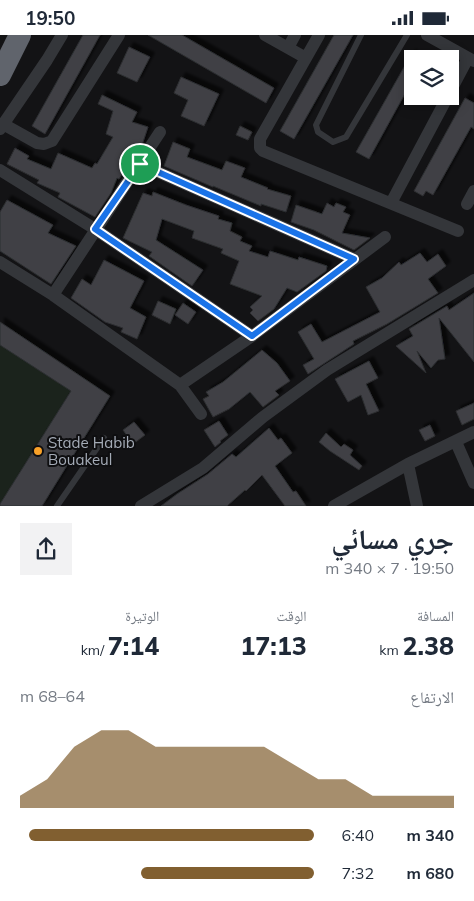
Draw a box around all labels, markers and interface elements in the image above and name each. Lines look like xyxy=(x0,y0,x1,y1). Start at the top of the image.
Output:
text: 19:50 xyxy=(25,6,75,30)
map controls xyxy=(404,50,459,105)
button: layers xyxy=(404,50,459,105)
pin xyxy=(119,143,161,185)
icon: arrive xyxy=(126,150,154,178)
place label: Stade Habib Bouakeul xyxy=(48,433,135,469)
marker: Stade Habib Bouakeul xyxy=(32,445,44,457)
text: جري مسائي xyxy=(331,521,454,556)
button: share xyxy=(20,523,72,575)
text: 19:50 · 7 × 340 m xyxy=(325,558,454,578)
text: الوتيرة xyxy=(125,607,159,625)
text: الوقت xyxy=(277,607,307,625)
text: المسافة xyxy=(417,607,454,625)
text: 7:14 xyxy=(108,630,159,661)
text: 17:13 xyxy=(240,630,307,661)
text: 2.38 xyxy=(402,630,454,661)
text: /km xyxy=(81,641,108,659)
text: km xyxy=(379,641,402,659)
text: 64–68 m xyxy=(20,686,85,706)
text: الارتفاع xyxy=(410,687,454,707)
text: 6:40 xyxy=(342,825,374,845)
text: 340 m xyxy=(406,825,454,845)
text: 7:32 xyxy=(342,863,374,883)
text: 680 m xyxy=(406,863,454,883)

